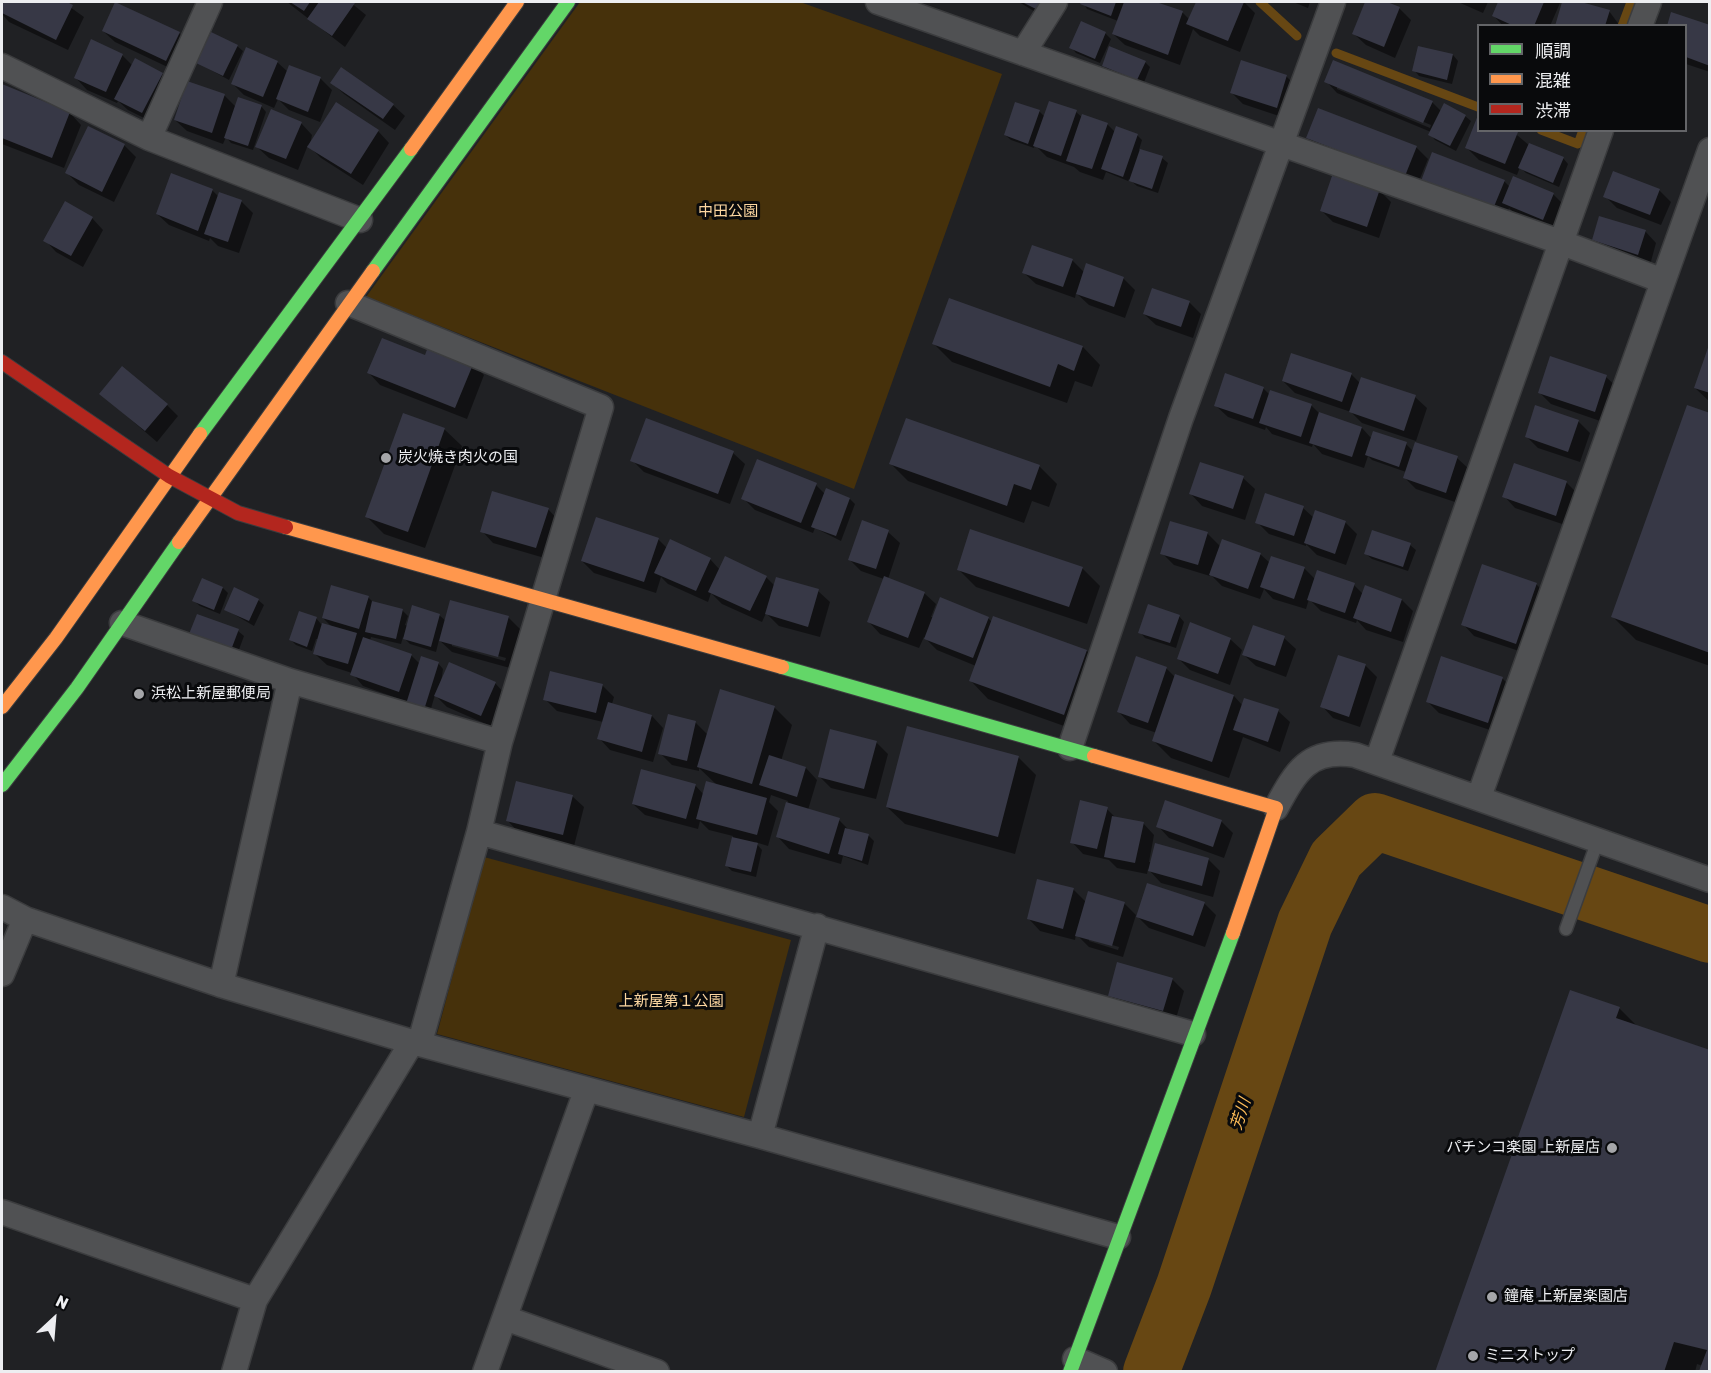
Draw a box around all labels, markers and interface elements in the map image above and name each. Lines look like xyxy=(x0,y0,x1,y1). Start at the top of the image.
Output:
legend xyxy=(1477,24,1687,132)
text: 順調 xyxy=(1535,40,1571,62)
text: 混雑 xyxy=(1535,70,1571,92)
text: 渋滞 xyxy=(1535,100,1571,122)
park label: 中田公園 xyxy=(698,203,758,221)
place label: 炭火焼き肉火の国 xyxy=(398,449,518,467)
marker: 炭火焼き肉火の国 xyxy=(379,451,393,465)
place label: 浜松上新屋郵便局 xyxy=(151,685,271,703)
marker: 浜松上新屋郵便局 xyxy=(132,687,146,701)
park label: 上新屋第１公園 xyxy=(619,993,723,1011)
water label: 芳川 xyxy=(1227,1096,1255,1132)
place label: パチンコ楽園 上新屋店 xyxy=(1446,1139,1600,1157)
marker: パチンコ楽園 上新屋店 xyxy=(1605,1141,1619,1155)
place label: 鐘庵 上新屋楽園店 xyxy=(1504,1288,1628,1306)
north arrow xyxy=(24,1289,84,1349)
marker: 鐘庵 上新屋楽園店 xyxy=(1485,1290,1499,1304)
text: N xyxy=(53,1291,71,1313)
place label: ミニストップ xyxy=(1485,1347,1575,1365)
marker: ミニストップ xyxy=(1466,1349,1480,1363)

